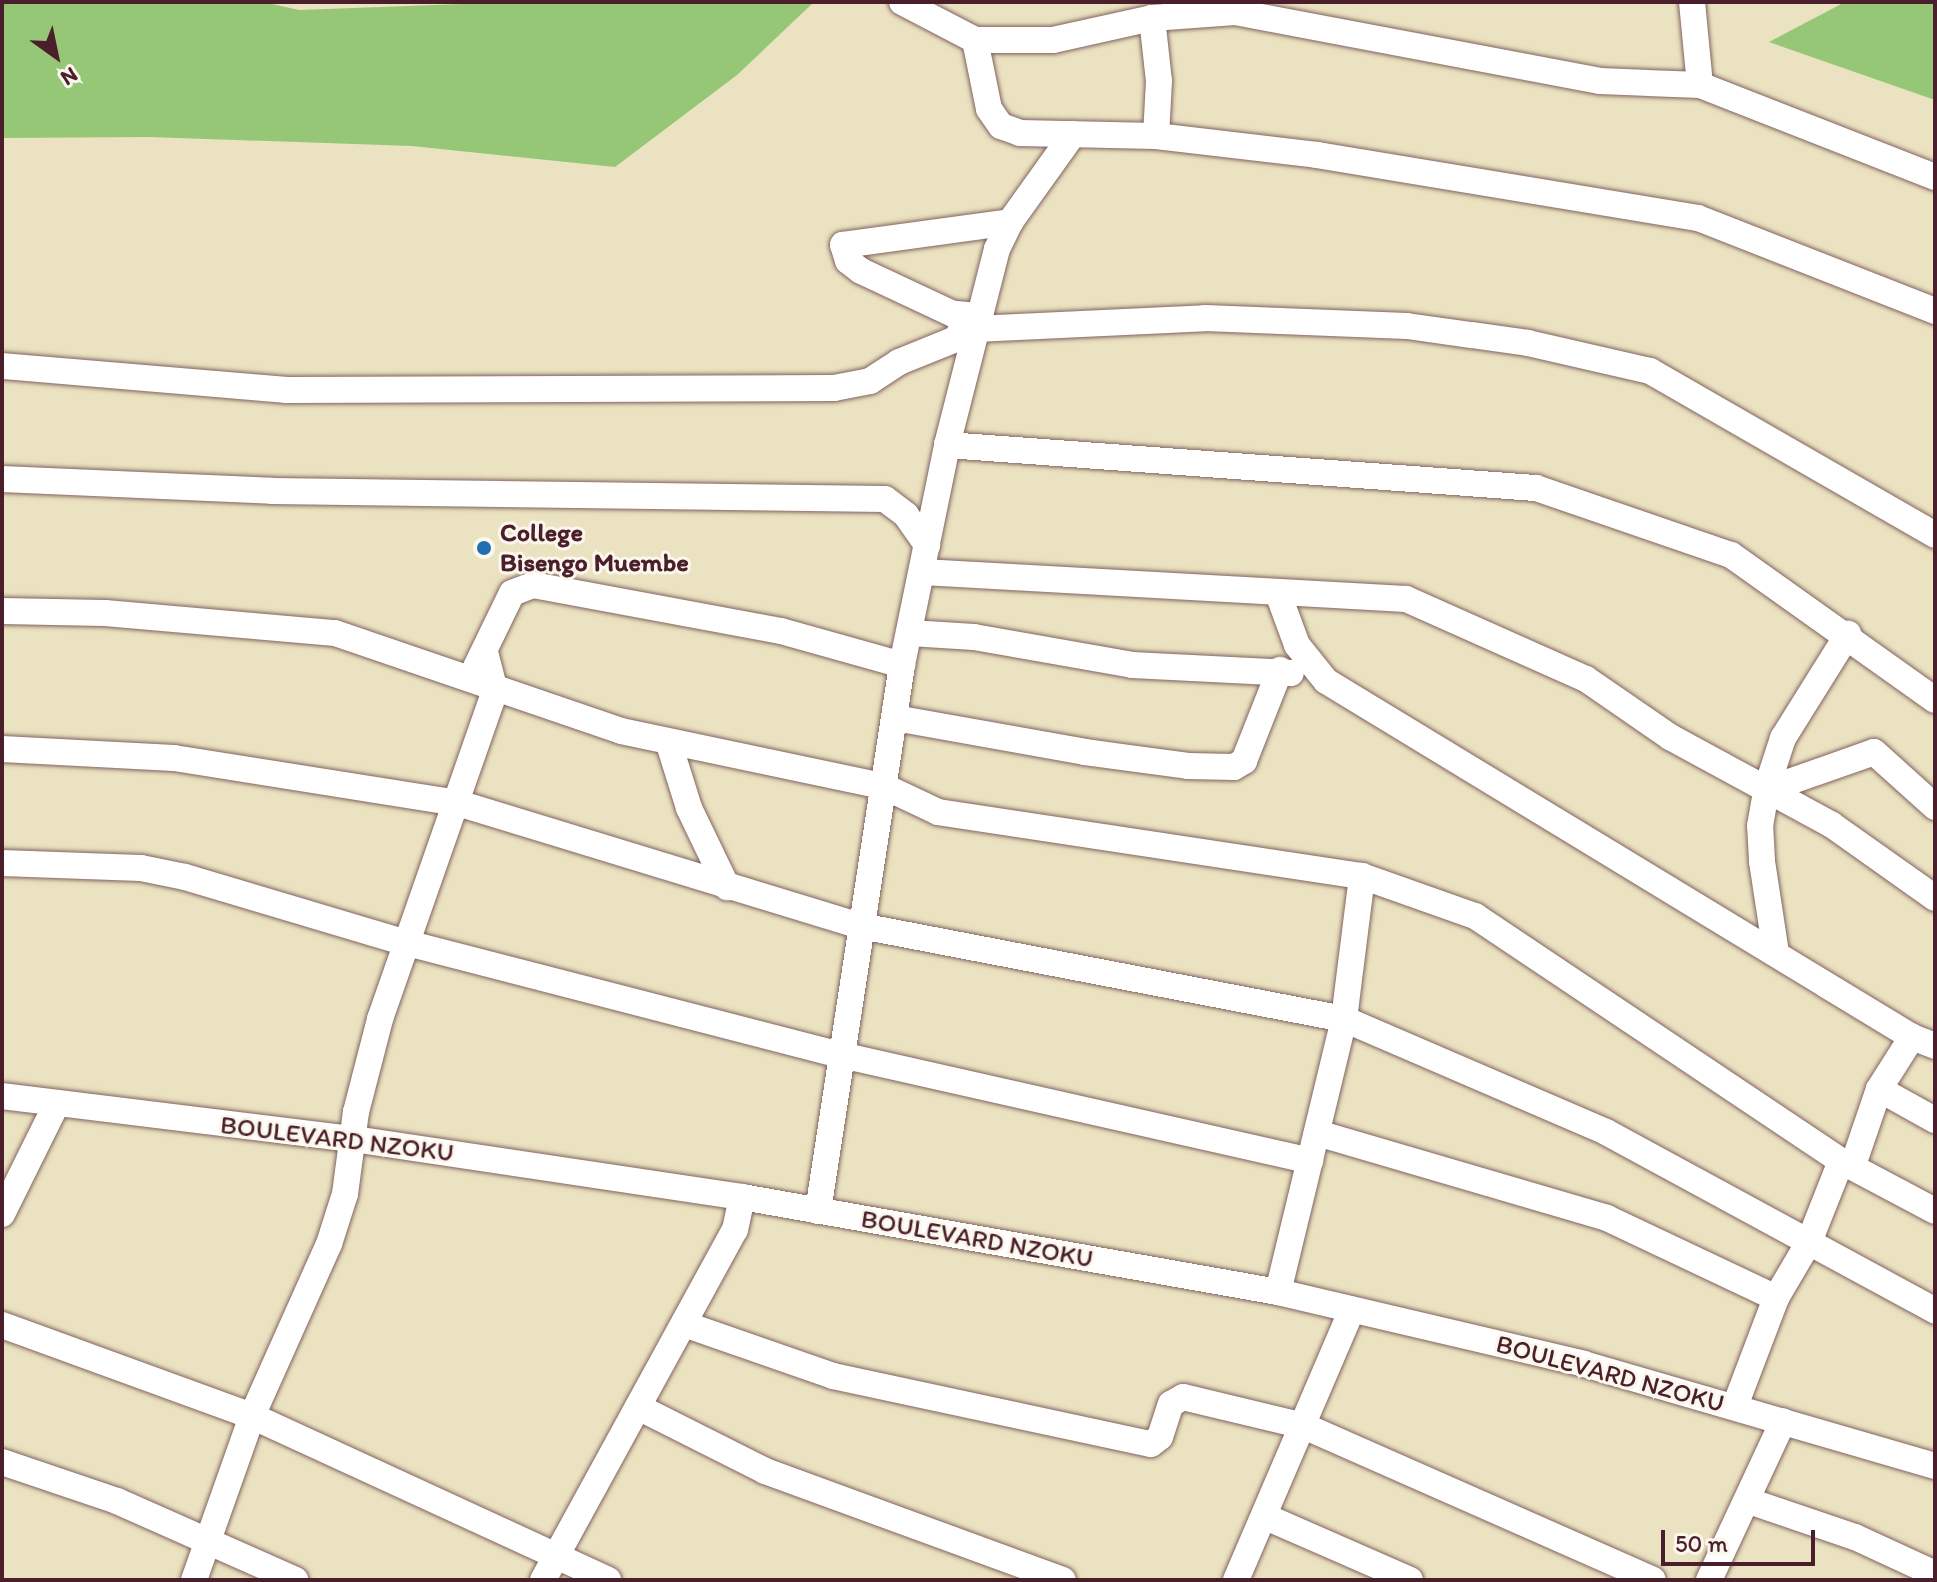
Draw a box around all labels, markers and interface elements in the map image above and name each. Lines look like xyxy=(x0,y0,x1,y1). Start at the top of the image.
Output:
north arrow xyxy=(16,16,96,96)
text: N xyxy=(56,61,83,92)
place label: College Bisengo Muembe xyxy=(500,517,689,578)
marker: College Bisengo Muembe xyxy=(475,539,493,557)
street label: BOULEVARD NZOKU xyxy=(218,1109,456,1169)
street label: BOULEVARD NZOKU xyxy=(858,1203,1096,1275)
street label: BOULEVARD NZOKU xyxy=(1492,1328,1728,1420)
scale bar xyxy=(1665,1514,1819,1564)
text: 50 m xyxy=(1675,1529,1728,1558)

